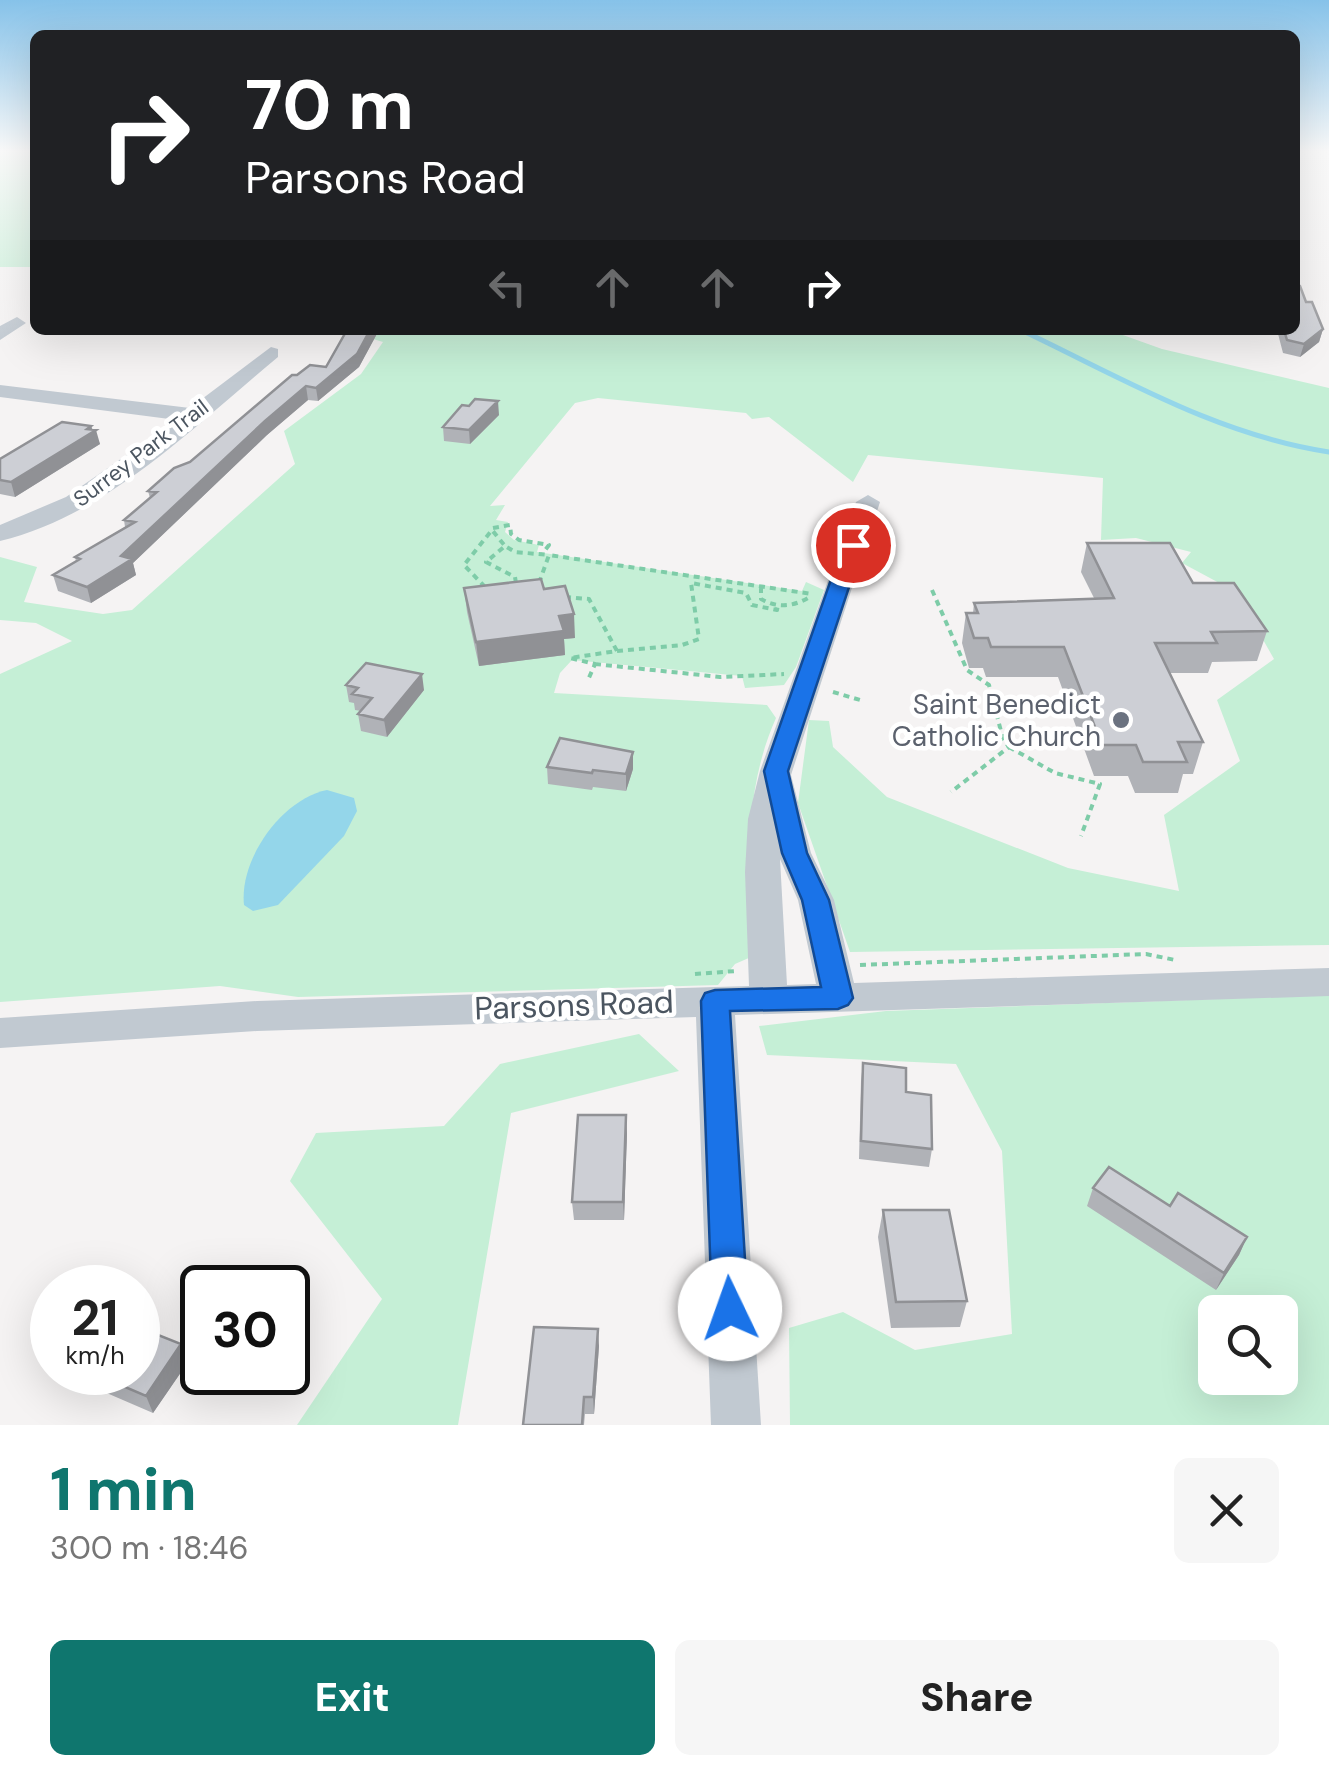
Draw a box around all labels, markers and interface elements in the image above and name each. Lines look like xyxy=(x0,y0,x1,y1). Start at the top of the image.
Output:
text: 70 m xyxy=(245,60,414,151)
icon: right xyxy=(80,70,210,200)
text: Parsons Road xyxy=(245,148,526,207)
icon: left xyxy=(480,260,535,315)
icon: ahead xyxy=(585,260,640,315)
icon: ahead xyxy=(690,260,745,315)
icon: right xyxy=(795,260,850,315)
street label: Surrey Park Trail xyxy=(68,393,214,513)
pin xyxy=(811,503,896,588)
icon: arrive xyxy=(826,518,881,573)
place label: Saint Benedict Catholic Church xyxy=(892,686,1101,755)
marker: Saint Benedict Catholic Church xyxy=(1110,709,1132,731)
street label: Parsons Road xyxy=(474,981,674,1029)
position arrow xyxy=(678,1257,782,1361)
speed limit sign: 30 xyxy=(180,1265,310,1395)
text: 21 xyxy=(71,1285,119,1351)
map controls xyxy=(1198,1295,1298,1395)
button: search xyxy=(1198,1295,1298,1395)
text: km/h xyxy=(65,1339,125,1372)
text: 1 min xyxy=(50,1450,197,1529)
button: close xyxy=(1174,1458,1279,1563)
text: 300 m · 18:46 xyxy=(50,1527,249,1569)
button: Exit xyxy=(50,1640,655,1755)
button: Share xyxy=(675,1640,1279,1755)

